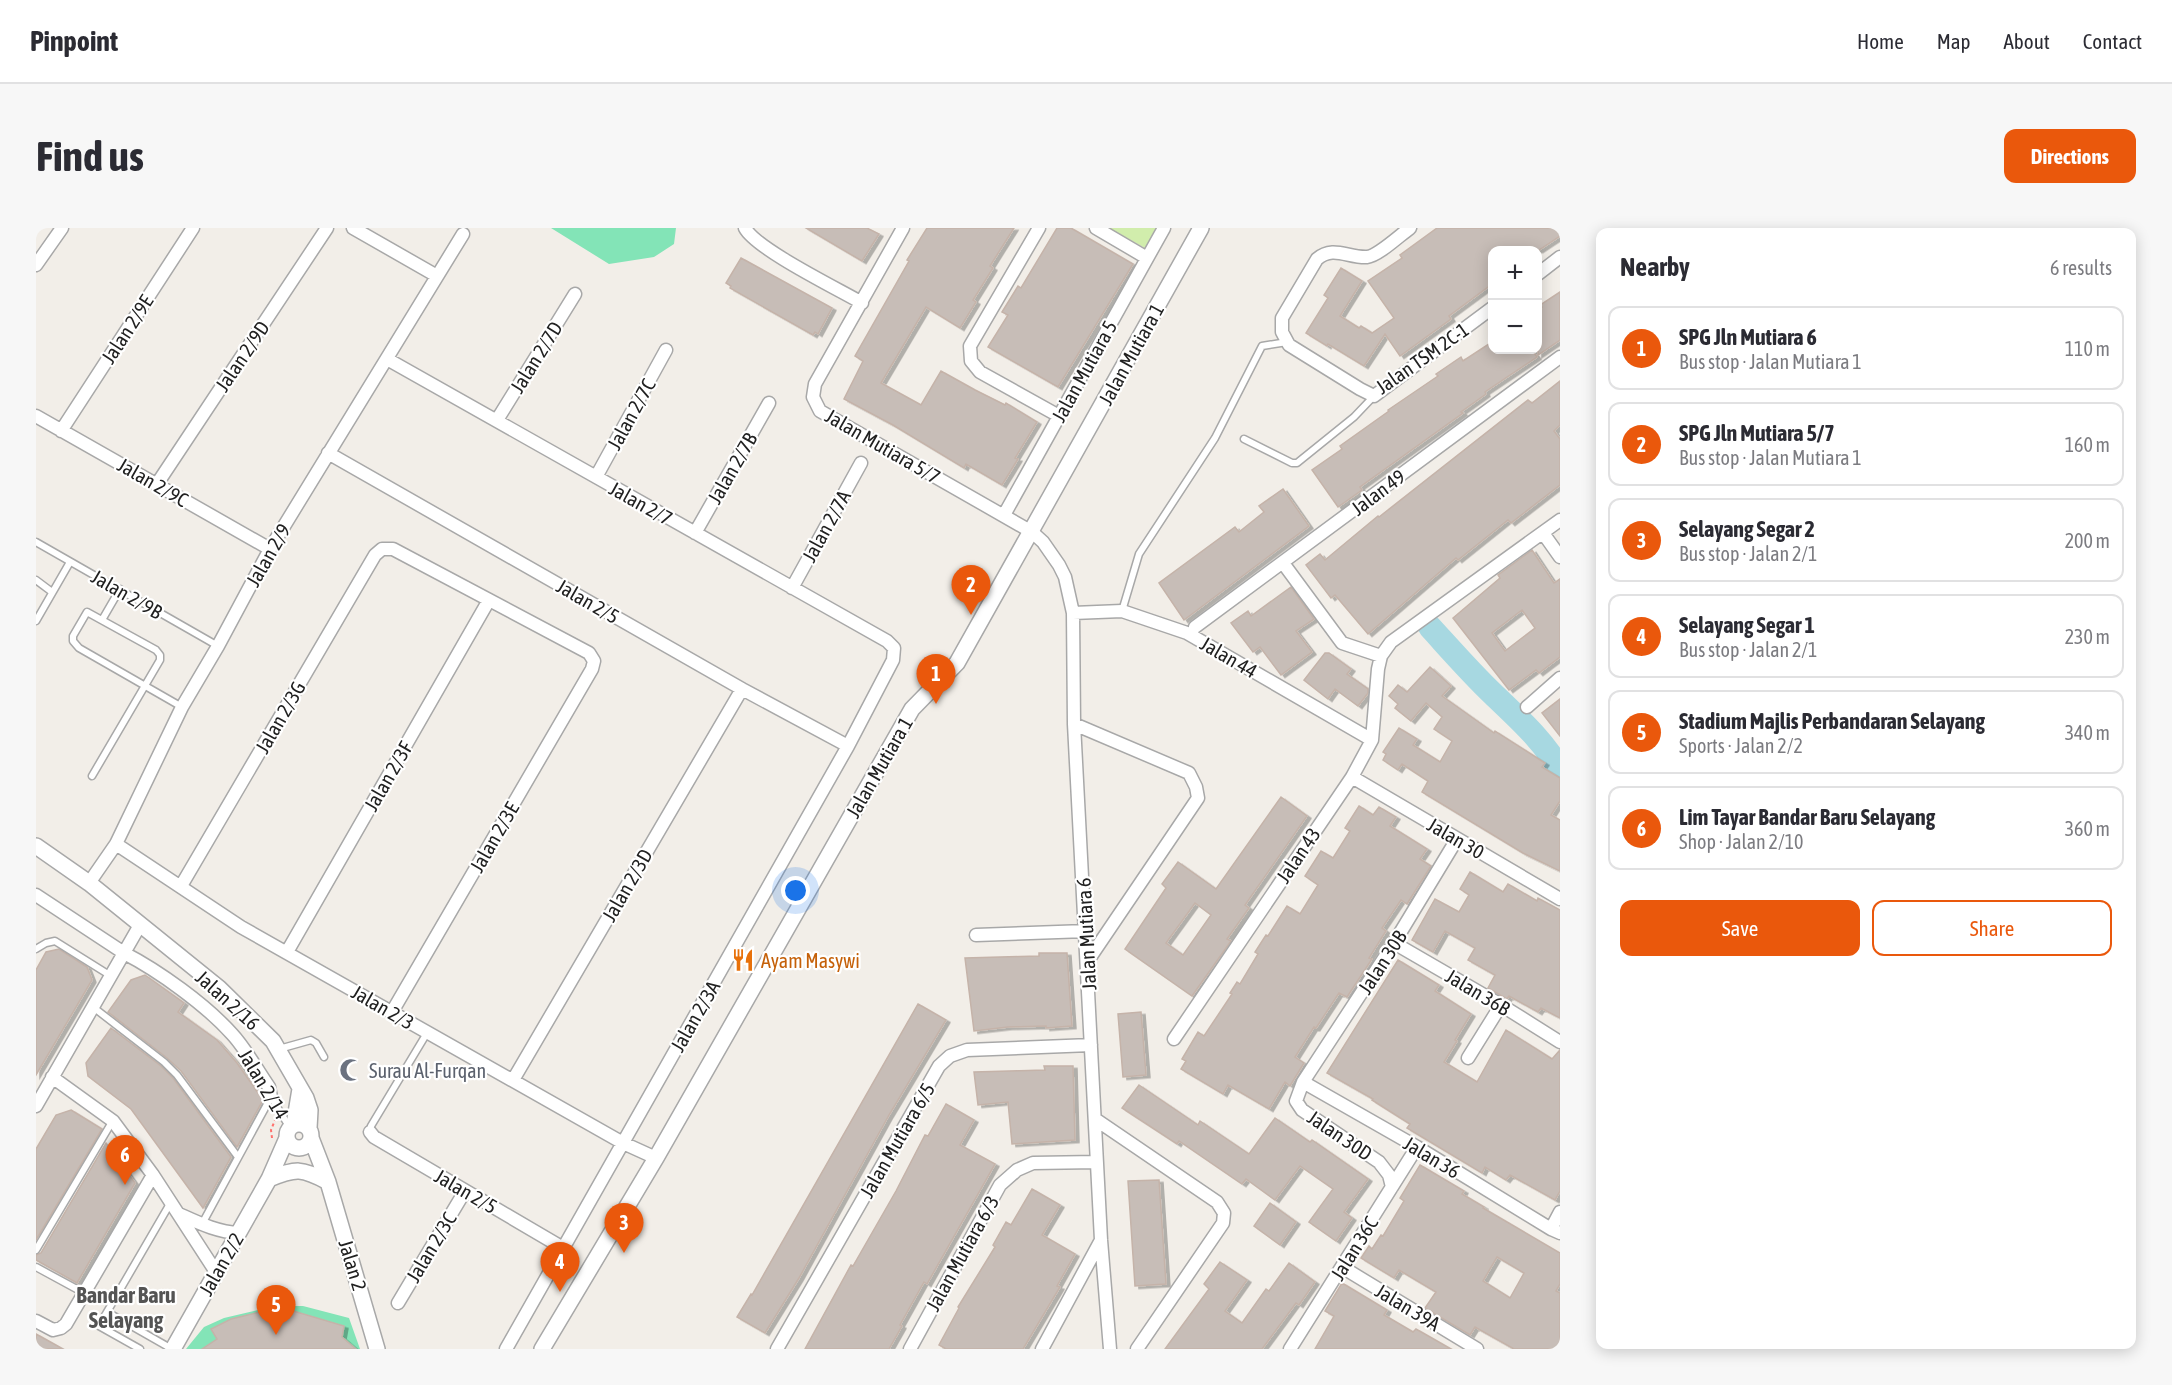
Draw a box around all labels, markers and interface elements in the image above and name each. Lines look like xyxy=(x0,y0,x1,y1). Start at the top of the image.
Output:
text: Pinpoint xyxy=(30,25,118,57)
text: Home xyxy=(1857,29,1904,53)
text: Map xyxy=(1937,29,1971,53)
text: About xyxy=(2004,29,2050,53)
text: Contact xyxy=(2083,29,2142,53)
button: Directions xyxy=(2004,129,2136,183)
text: Find us xyxy=(36,132,144,180)
map controls xyxy=(1488,246,1542,354)
button: + xyxy=(1488,246,1542,300)
text: Nearby xyxy=(1620,252,1690,282)
text: 6 results xyxy=(2050,256,2112,279)
street label: Jalan 2/9E xyxy=(96,290,158,367)
street label: Jalan Mutiara 1 xyxy=(1094,299,1168,409)
button: − xyxy=(1488,300,1542,354)
street label: Jalan Mutiara 5 xyxy=(1047,316,1121,426)
street label: Jalan 2/9D xyxy=(210,317,274,395)
street label: Jalan 2/7D xyxy=(505,317,567,397)
street label: Jalan TSM 2C-1 xyxy=(1371,318,1473,398)
text: SPG Jln Mutiara 6 xyxy=(1679,324,1817,350)
text: 1 xyxy=(1637,337,1646,360)
text: 110 m xyxy=(2065,337,2110,360)
text: Bus stop · Jalan Mutiara 1 xyxy=(1679,350,1862,373)
street label: Jalan 2/7C xyxy=(602,375,660,453)
street label: Jalan Mutiara 5/7 xyxy=(822,404,944,488)
text: SPG Jln Mutiara 5/7 xyxy=(1679,420,1835,446)
street label: Jalan 2/7B xyxy=(703,428,762,507)
text: 2 xyxy=(1637,433,1646,456)
text: 160 m xyxy=(2065,433,2110,456)
text: Bus stop · Jalan Mutiara 1 xyxy=(1679,446,1862,469)
street label: Jalan 2/9C xyxy=(114,453,192,511)
street label: Jalan 49 xyxy=(1347,464,1409,520)
street label: Jalan 2/7 xyxy=(606,476,676,530)
street label: Jalan 2/7A xyxy=(797,486,855,566)
text: Selayang Segar 2 xyxy=(1679,516,1815,542)
street label: Jalan 2/9 xyxy=(241,520,295,590)
text: 3 xyxy=(1637,529,1646,552)
text: 200 m xyxy=(2065,529,2110,552)
text: Bus stop · Jalan 2/1 xyxy=(1679,542,1818,565)
street label: Jalan 2/9B xyxy=(88,565,167,624)
pin: 2 xyxy=(952,566,990,615)
street label: Jalan 2/5 xyxy=(553,574,623,628)
text: Selayang Segar 1 xyxy=(1679,612,1815,638)
text: 4 xyxy=(1637,625,1646,648)
text: 230 m xyxy=(2065,625,2110,648)
street label: Jalan 44 xyxy=(1197,632,1261,682)
text: Bus stop · Jalan 2/1 xyxy=(1679,638,1818,661)
pin: 1 xyxy=(916,654,956,704)
street label: Jalan 2/3G xyxy=(250,677,310,757)
text: Stadium Majlis Perbandaran Selayang xyxy=(1679,708,1985,734)
street label: Jalan Mutiara 1 xyxy=(841,713,917,821)
text: 5 xyxy=(1637,721,1646,744)
text: 340 m xyxy=(2065,721,2110,744)
text: Sports · Jalan 2/2 xyxy=(1679,734,1803,757)
street label: Jalan 2/3F xyxy=(359,737,417,815)
street label: Jalan 2/3E xyxy=(465,798,523,876)
text: Lim Tayar Bandar Baru Selayang xyxy=(1679,804,1935,830)
street label: Jalan 30 xyxy=(1424,813,1488,863)
text: 6 xyxy=(1637,817,1646,840)
text: 360 m xyxy=(2065,817,2110,840)
street label: Jalan 43 xyxy=(1271,823,1325,887)
text: Shop · Jalan 2/10 xyxy=(1679,830,1803,853)
street label: Jalan 2/3D xyxy=(597,845,657,925)
your location xyxy=(781,876,810,905)
street label: Jalan Mutiara 6 xyxy=(1072,877,1100,991)
button: Save xyxy=(1620,900,1860,956)
button: Share xyxy=(1872,900,2112,956)
street label: Jalan 30B xyxy=(1353,926,1411,998)
restaurant icon: Ayam Masywi xyxy=(730,947,756,973)
place label: Ayam Masywi xyxy=(761,949,860,972)
street label: Jalan 36B xyxy=(1442,964,1515,1020)
street label: Jalan 2/16 xyxy=(191,965,265,1035)
street label: Jalan 2/3A xyxy=(666,976,725,1056)
street label: Jalan 2/3 xyxy=(348,980,418,1034)
street label: Jalan 2/14 xyxy=(234,1045,294,1123)
mosque icon: Surau Al-Furqan xyxy=(338,1057,364,1083)
place label: Surau Al-Furqan xyxy=(369,1059,486,1082)
street label: Jalan Mutiara 6/5 xyxy=(855,1079,939,1201)
street label: Jalan 30D xyxy=(1303,1105,1377,1165)
street label: Jalan 36 xyxy=(1400,1131,1464,1183)
pin: 6 xyxy=(106,1136,145,1185)
street label: Jalan 2/5 xyxy=(431,1164,501,1218)
street label: Jalan Mutiara 6/3 xyxy=(921,1191,1003,1315)
pin: 3 xyxy=(604,1204,644,1253)
street label: Jalan 2/3C xyxy=(401,1208,461,1286)
street label: Jalan 36C xyxy=(1326,1212,1382,1284)
street label: Jalan 2/2 xyxy=(194,1229,248,1299)
street label: Jalan 2 xyxy=(334,1237,372,1293)
pin: 4 xyxy=(540,1242,580,1292)
street label: Jalan 39A xyxy=(1372,1279,1445,1335)
district label: Bandar Baru Selayang xyxy=(76,1282,176,1333)
pin: 5 xyxy=(256,1286,296,1335)

